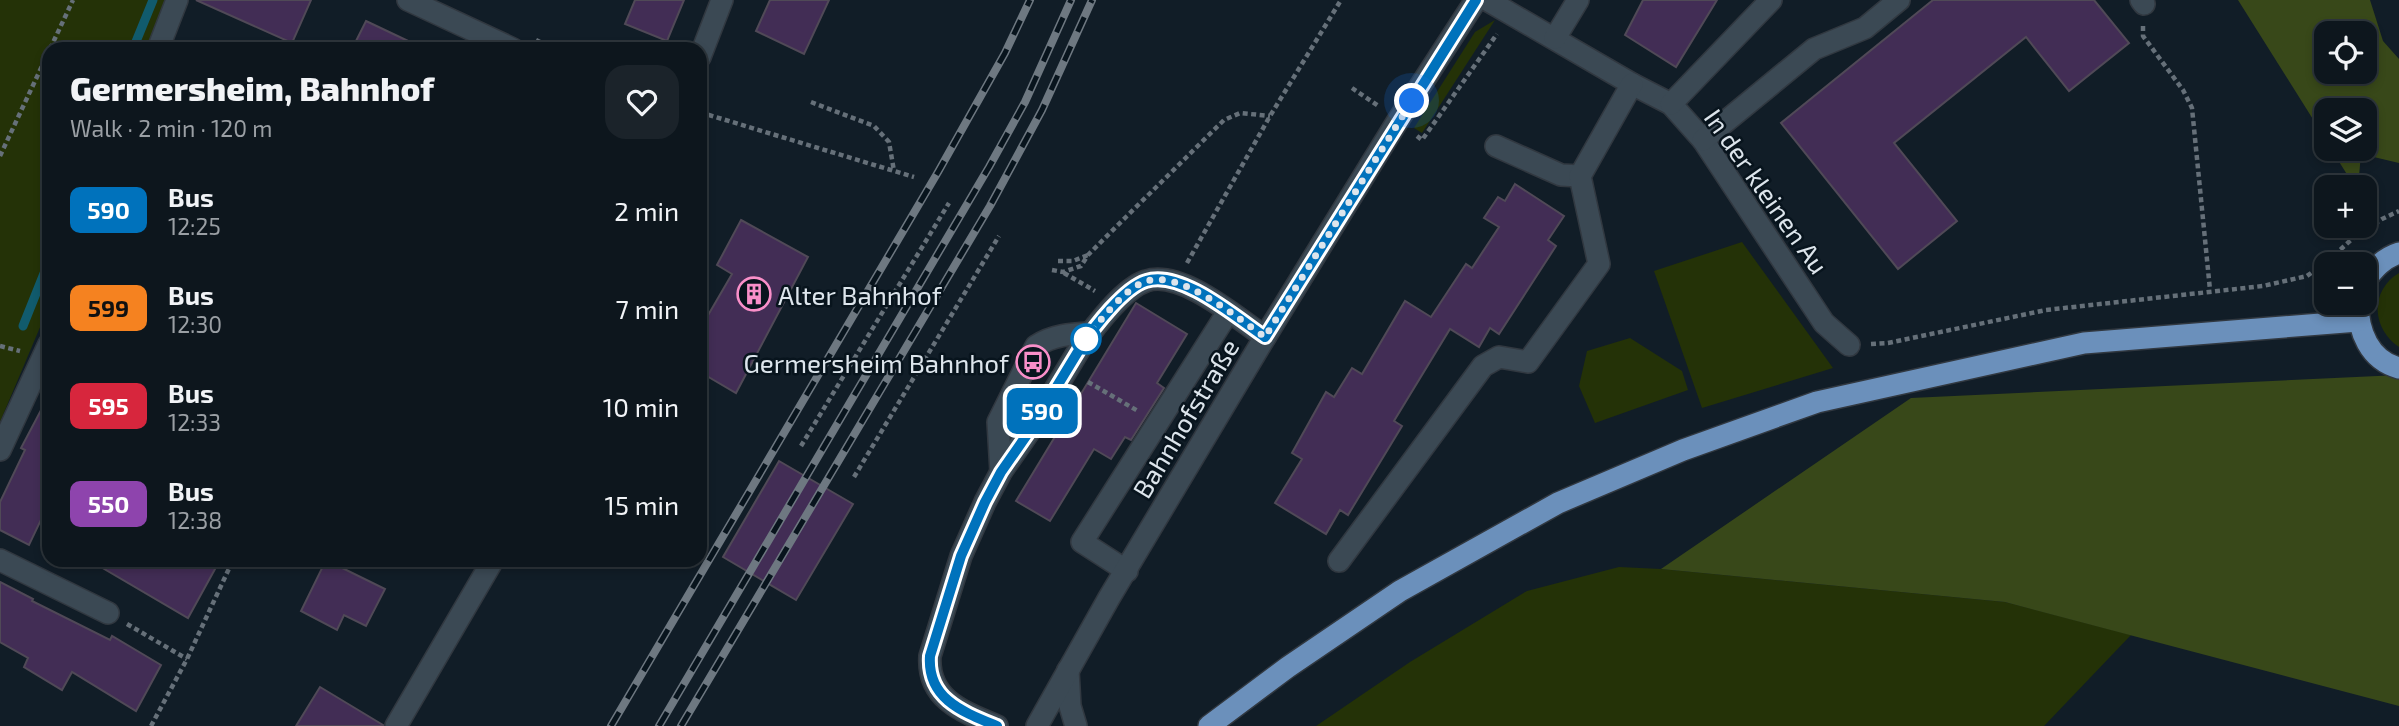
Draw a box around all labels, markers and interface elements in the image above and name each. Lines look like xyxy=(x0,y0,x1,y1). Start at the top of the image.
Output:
map controls xyxy=(2314,21,2377,315)
button: locate xyxy=(2314,21,2377,84)
button: heart xyxy=(605,65,679,139)
text: Germersheim, Bahnhof xyxy=(70,68,434,108)
your location xyxy=(1394,83,1429,118)
button: layers xyxy=(2314,98,2377,161)
street label: In der kleinen Au xyxy=(1699,103,1835,279)
text: Walk · 2 min · 120 m xyxy=(70,114,272,142)
button: + xyxy=(2314,175,2377,238)
text: Bus xyxy=(168,181,214,212)
text: 590 xyxy=(87,195,130,224)
text: 2 min xyxy=(614,195,679,226)
text: 12:25 xyxy=(168,212,221,240)
button: − xyxy=(2314,252,2377,315)
building icon: Alter Bahnhof xyxy=(735,275,773,313)
text: Bus xyxy=(168,279,214,310)
place label: Alter Bahnhof xyxy=(778,279,943,310)
text: 599 xyxy=(88,293,129,322)
text: 7 min xyxy=(616,293,679,324)
text: 12:30 xyxy=(168,310,222,338)
unlabelled marker xyxy=(1071,324,1101,354)
street label: Bahnhofstraße xyxy=(1125,333,1245,503)
bus stop icon: Germersheim Bahnhof xyxy=(1014,343,1052,381)
place label: Germersheim Bahnhof xyxy=(743,347,1010,378)
text: Bus xyxy=(168,377,214,408)
line badge: 590 xyxy=(1002,388,1082,434)
text: 595 xyxy=(88,391,129,420)
text: 10 min xyxy=(603,391,679,422)
text: 590 xyxy=(1021,396,1063,425)
text: 12:33 xyxy=(168,408,221,436)
text: Bus xyxy=(168,475,214,506)
text: 550 xyxy=(88,489,129,518)
text: 15 min xyxy=(605,489,679,520)
text: 12:38 xyxy=(168,506,222,534)

